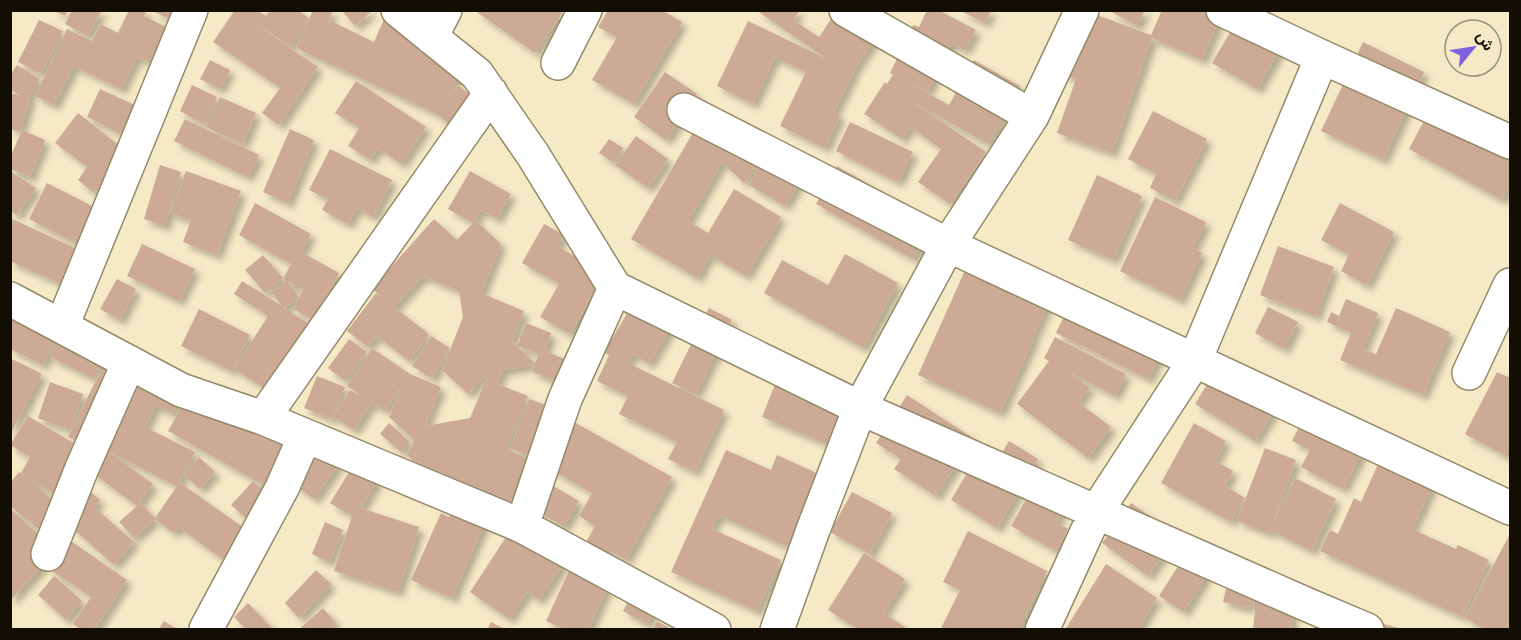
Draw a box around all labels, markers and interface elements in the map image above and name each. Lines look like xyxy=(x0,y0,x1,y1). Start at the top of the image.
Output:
north arrow xyxy=(1443,18,1503,78)
text: ش xyxy=(1472,28,1499,54)

